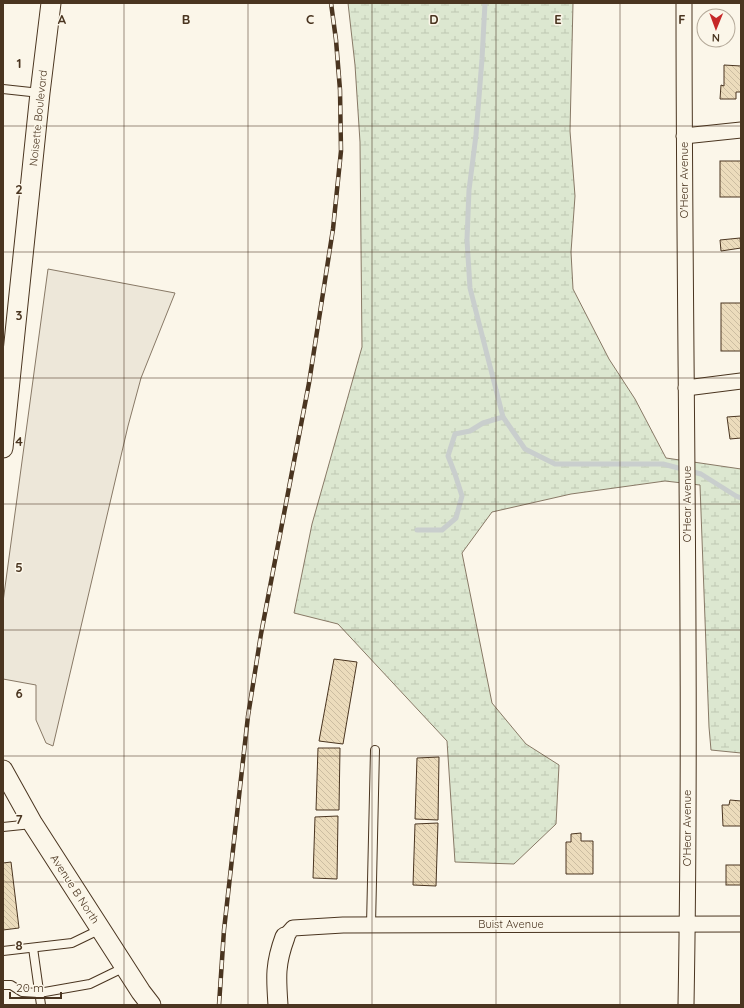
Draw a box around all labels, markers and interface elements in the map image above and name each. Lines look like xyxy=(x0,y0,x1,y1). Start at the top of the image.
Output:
north arrow xyxy=(696,8,736,48)
text: A xyxy=(58,11,67,27)
text: B xyxy=(182,11,190,27)
text: C xyxy=(306,11,314,27)
text: D xyxy=(429,11,439,27)
text: E xyxy=(554,11,562,27)
text: F xyxy=(678,11,686,27)
text: N xyxy=(712,31,720,45)
text: 1 xyxy=(16,55,22,71)
street label: Noisette Boulevard xyxy=(26,69,50,167)
street label: O'Hear Avenue xyxy=(677,142,691,218)
text: 2 xyxy=(15,181,23,197)
text: 3 xyxy=(16,307,23,323)
text: 4 xyxy=(15,433,23,449)
street label: O'Hear Avenue xyxy=(680,466,694,542)
text: 5 xyxy=(15,559,23,575)
text: 6 xyxy=(15,685,23,701)
street label: O'Hear Avenue xyxy=(680,790,694,866)
text: 7 xyxy=(15,811,23,827)
street label: Avenue B North xyxy=(47,852,103,926)
street label: Buist Avenue xyxy=(478,917,544,931)
text: 8 xyxy=(15,937,23,953)
scale bar xyxy=(10,974,61,1000)
text: 20 m xyxy=(16,980,44,995)

